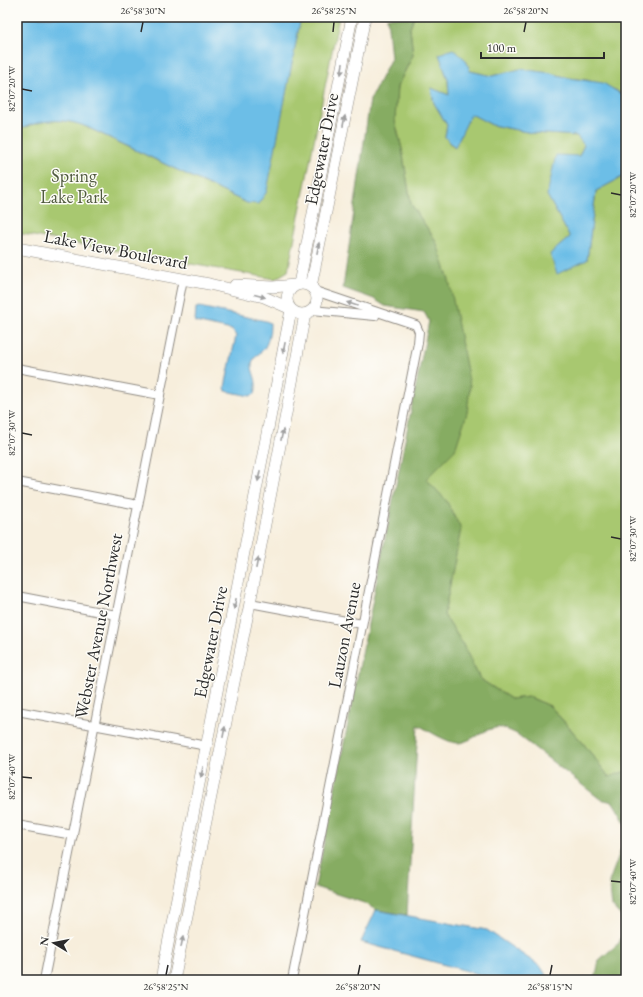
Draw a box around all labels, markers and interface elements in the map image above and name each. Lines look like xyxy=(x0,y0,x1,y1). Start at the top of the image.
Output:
text: 26°58'30"N xyxy=(121,4,166,17)
text: 26°58'25"N xyxy=(312,4,357,17)
text: 26°58'20"N xyxy=(504,4,549,17)
scale bar xyxy=(481,34,604,60)
text: 100 m xyxy=(487,40,517,56)
one-way arrow xyxy=(339,63,345,75)
text: 82°07'20"W xyxy=(5,65,18,112)
street label: Edgewater Drive xyxy=(299,91,343,207)
one-way arrow xyxy=(341,115,347,127)
park label: Spring Lake Park xyxy=(40,164,108,208)
text: 82°07'20"W xyxy=(626,171,639,218)
street label: Lake View Boulevard xyxy=(42,224,191,274)
one-way arrow xyxy=(316,242,322,255)
one-way arrow xyxy=(255,293,267,299)
one-way arrow xyxy=(346,301,358,307)
one-way arrow xyxy=(281,342,287,354)
text: 82°07'30"W xyxy=(5,409,18,456)
one-way arrow xyxy=(279,429,285,442)
one-way arrow xyxy=(256,470,262,482)
text: 82°07'30"W xyxy=(626,515,639,562)
street label: Webster Avenue Northwest xyxy=(69,531,127,721)
one-way arrow xyxy=(255,557,261,569)
street label: Lauzon Avenue xyxy=(322,580,366,690)
street label: Edgewater Drive xyxy=(188,584,232,700)
one-way arrow xyxy=(232,597,238,610)
one-way arrow xyxy=(221,726,227,738)
text: 82°07'40"W xyxy=(5,753,18,800)
one-way arrow xyxy=(198,766,204,778)
text: 82°07'40"W xyxy=(626,858,639,905)
north arrow xyxy=(34,923,74,963)
text: N xyxy=(36,936,52,947)
one-way arrow xyxy=(179,936,185,948)
text: 26°58'25"N xyxy=(144,980,189,993)
text: 26°58'20"N xyxy=(336,980,381,993)
text: 26°58'15"N xyxy=(528,980,573,993)

